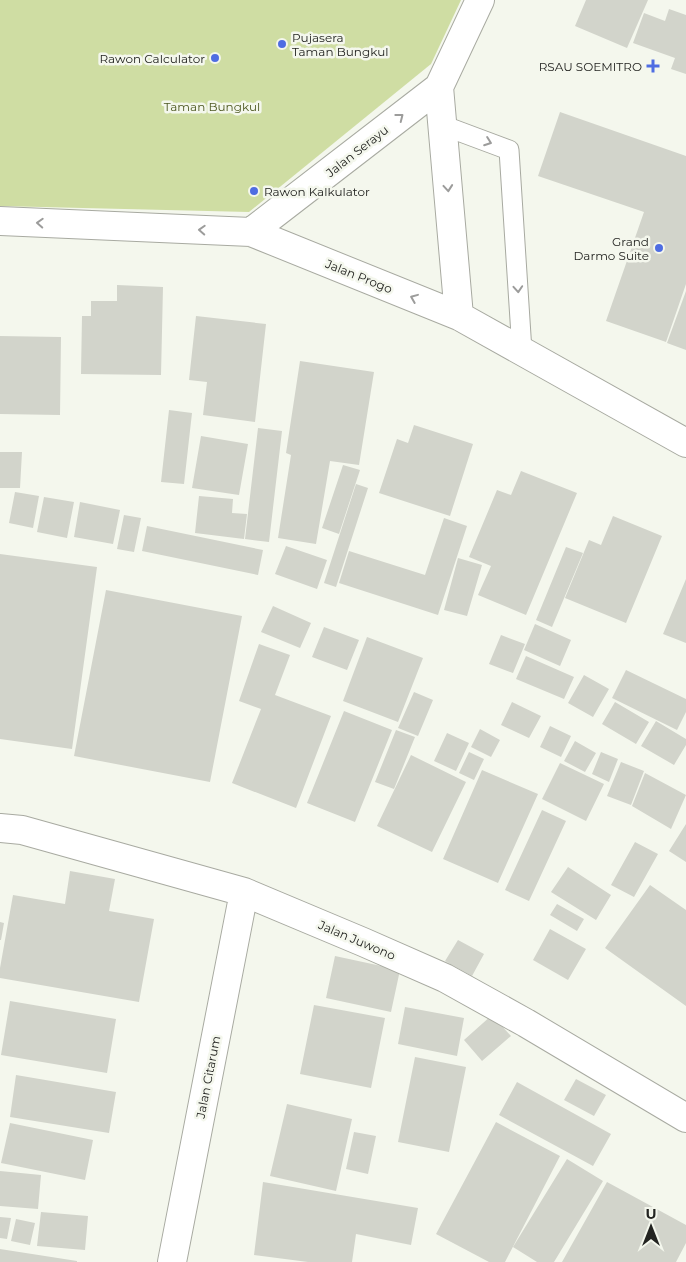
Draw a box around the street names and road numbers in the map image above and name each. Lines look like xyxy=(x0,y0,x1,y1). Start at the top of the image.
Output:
street label: Jalan Serayu xyxy=(322,122,391,181)
street label: Jalan Progo xyxy=(322,255,395,296)
street label: Jalan Juwono xyxy=(315,917,398,963)
street label: Jalan Citarum xyxy=(192,1035,223,1120)

